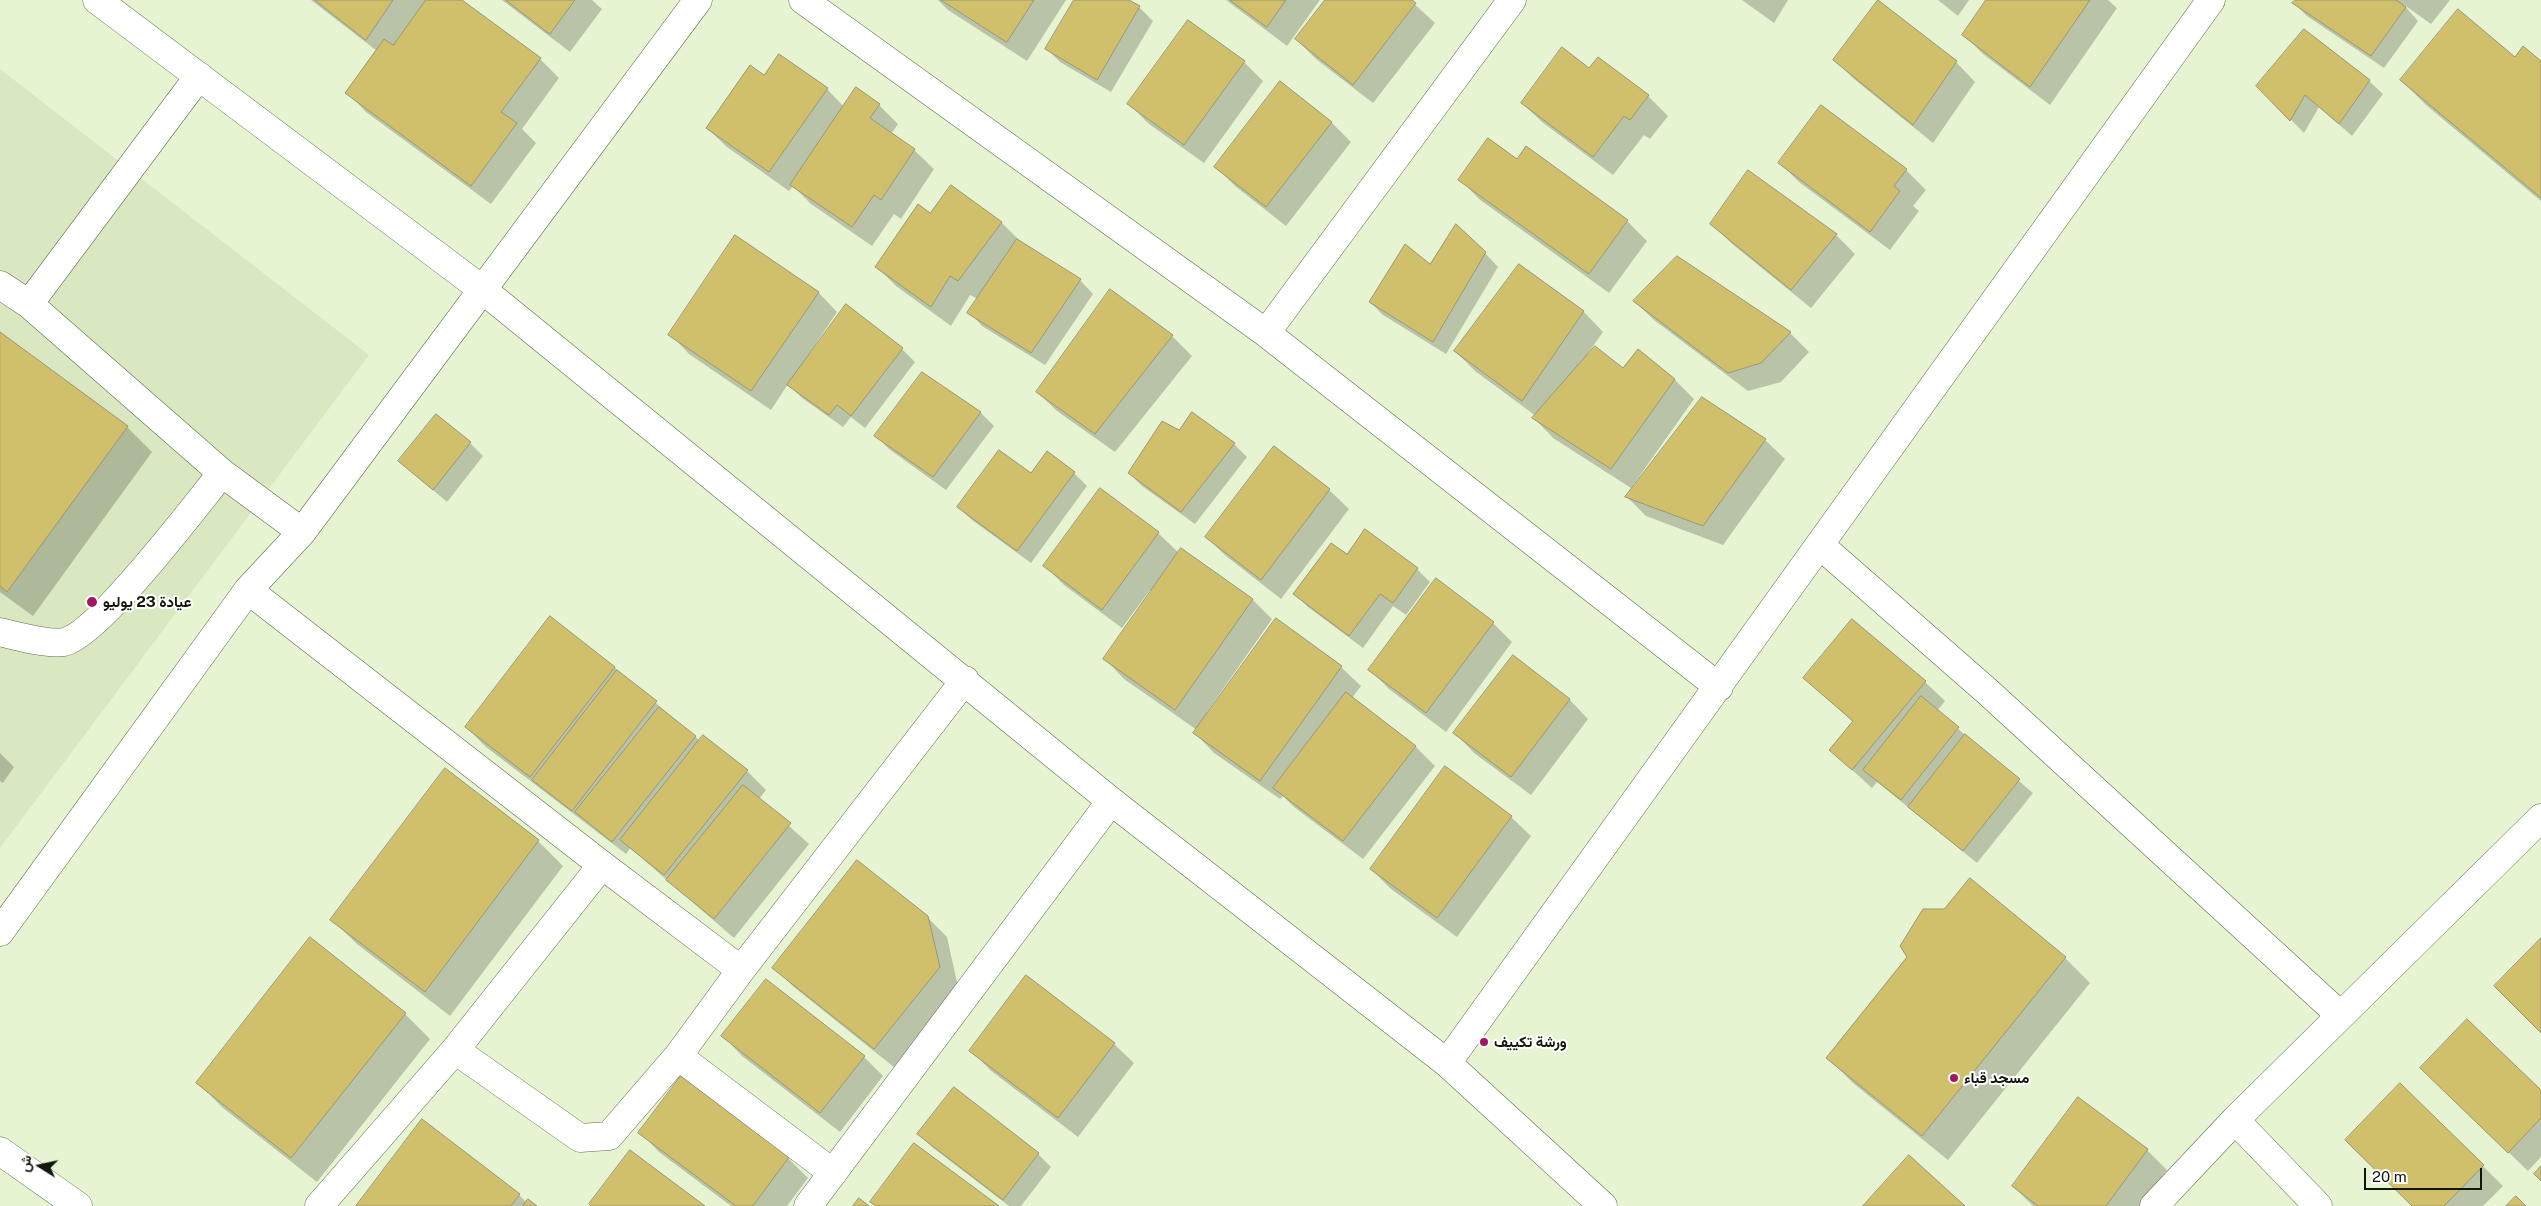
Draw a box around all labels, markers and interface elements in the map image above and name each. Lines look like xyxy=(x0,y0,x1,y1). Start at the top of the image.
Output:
place label: عيادة 23 يوليو xyxy=(103,593,192,611)
marker: عيادة 23 يوليو xyxy=(85,595,99,609)
place label: ورشة تكييف xyxy=(1494,1033,1567,1051)
marker: ورشة تكييف xyxy=(1478,1036,1490,1048)
place label: مسجد قباء xyxy=(1964,1069,2029,1087)
marker: مسجد قباء xyxy=(1948,1072,1960,1084)
north arrow xyxy=(15,1141,65,1191)
text: ش xyxy=(16,1154,35,1173)
scale bar xyxy=(2366,1158,2484,1190)
text: 20 m xyxy=(2372,1168,2407,1185)

